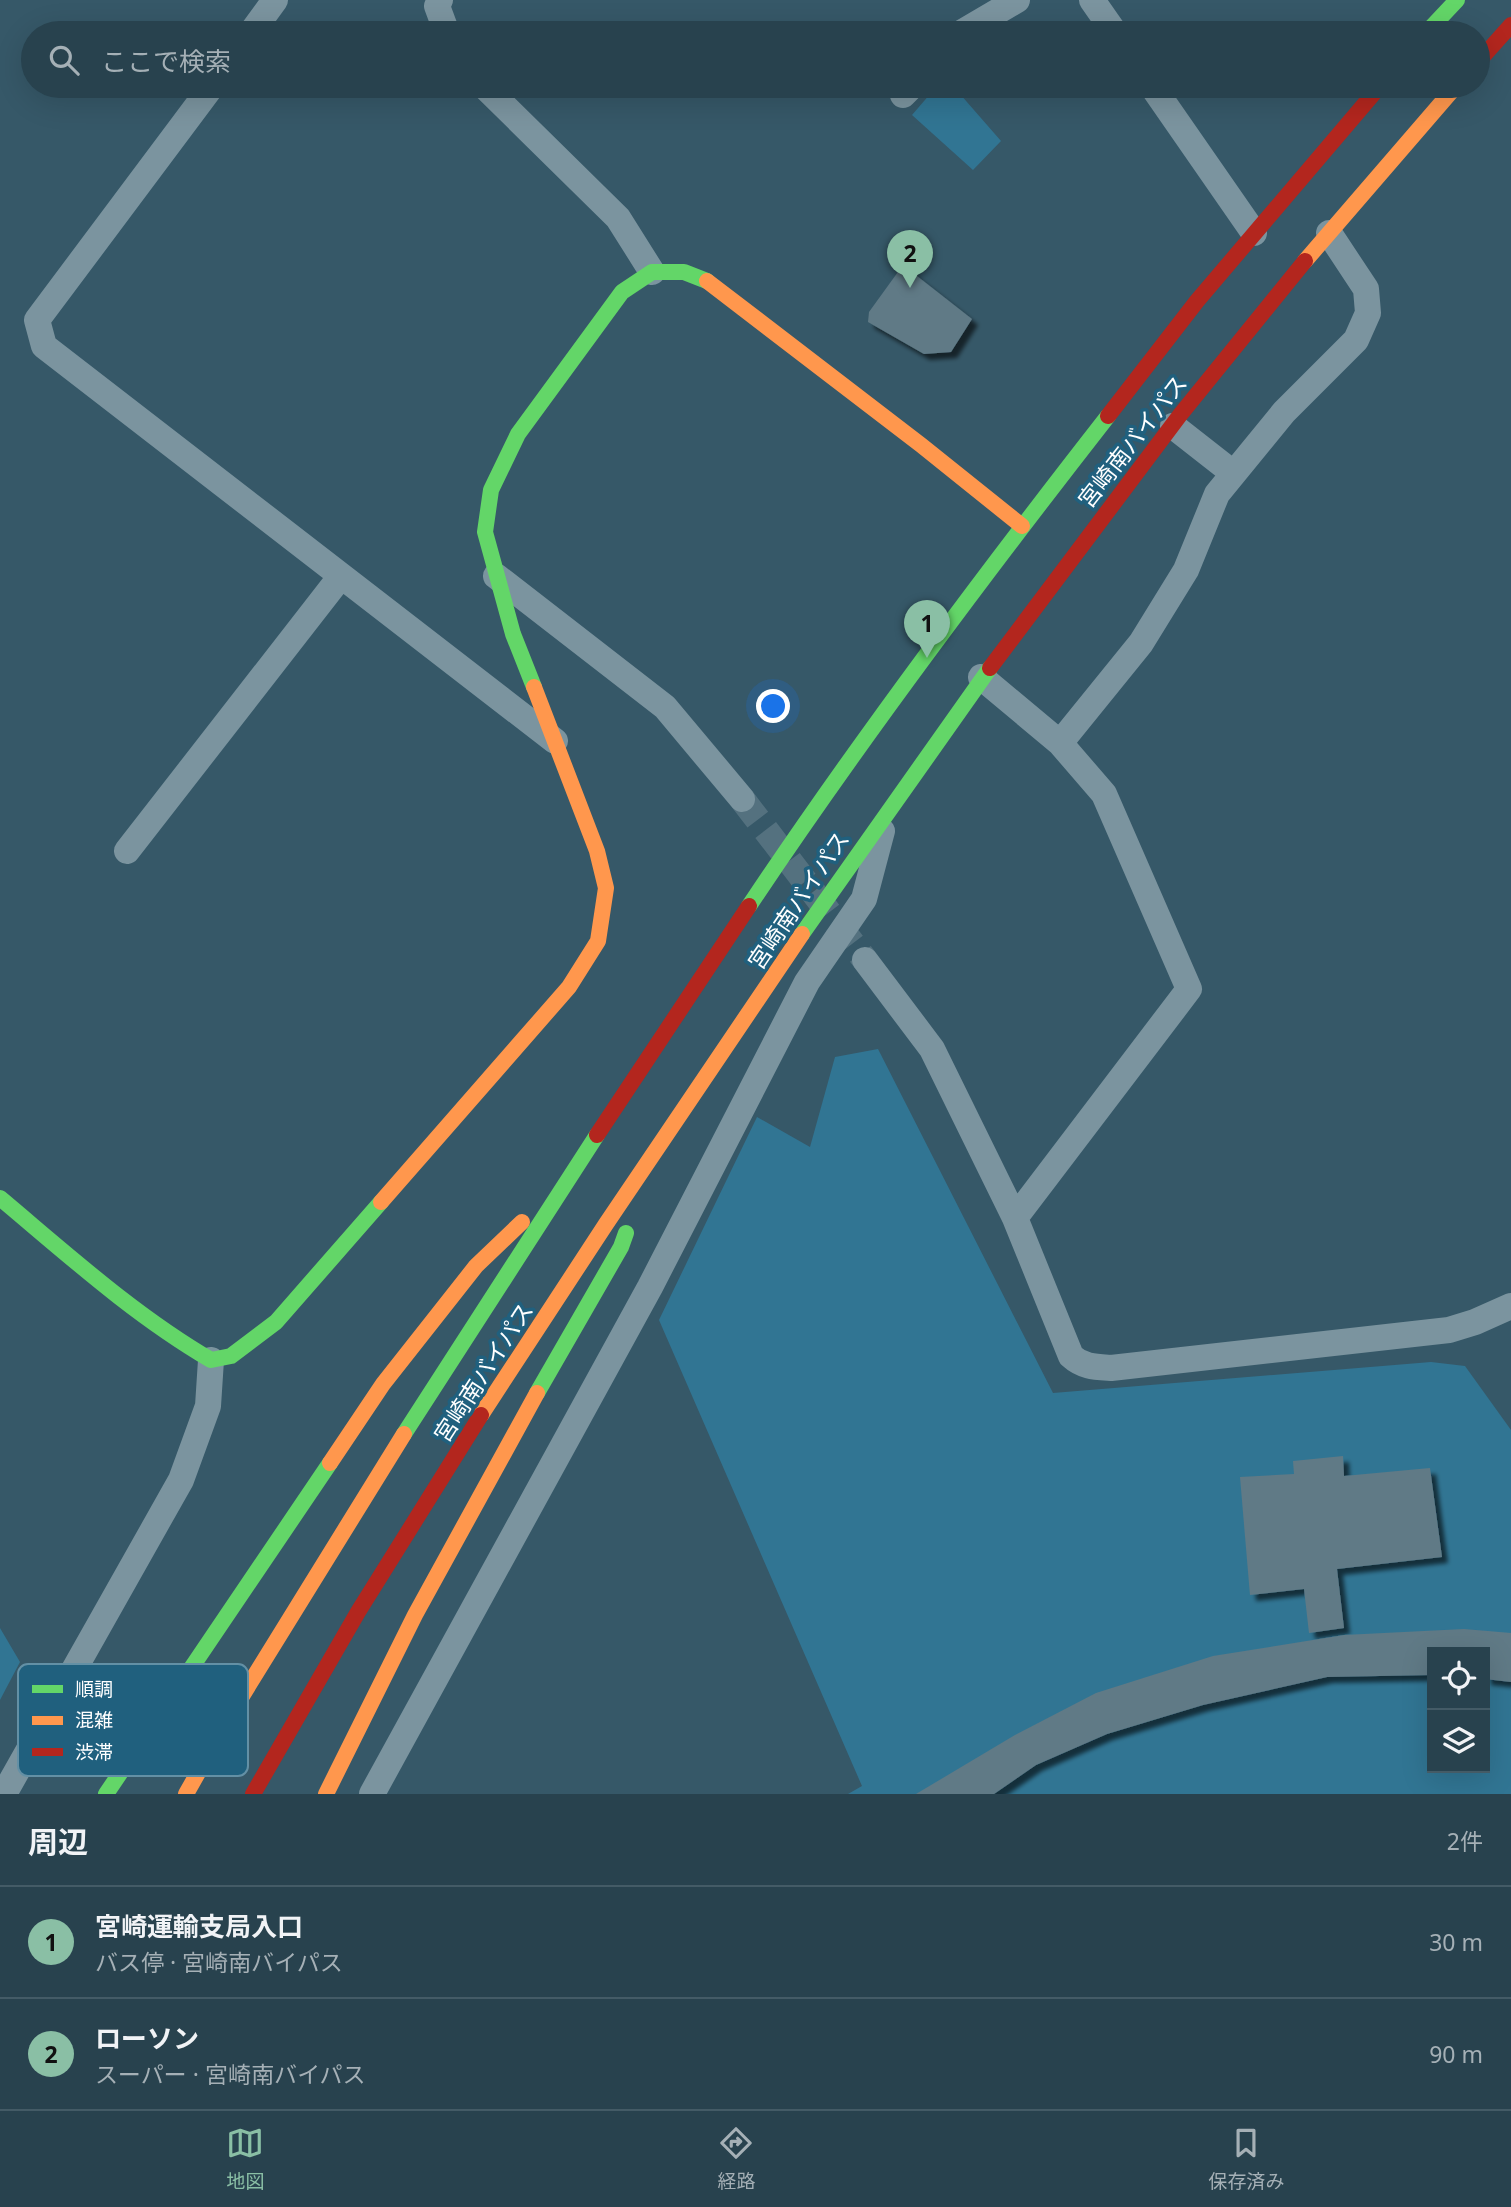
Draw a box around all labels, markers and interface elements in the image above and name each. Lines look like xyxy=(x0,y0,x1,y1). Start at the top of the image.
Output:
search box xyxy=(21,21,1490,98)
icon: search xyxy=(45,41,83,79)
text: ここで検索 xyxy=(101,43,231,79)
pin: 2 xyxy=(887,230,933,288)
street label: 宮崎南バイパス xyxy=(1070,368,1194,514)
pin: 1 xyxy=(904,600,950,658)
your location xyxy=(756,689,790,723)
street label: 宮崎南バイパス xyxy=(740,825,856,975)
street label: 宮崎南バイパス xyxy=(426,1296,540,1448)
map controls xyxy=(1427,1647,1490,1773)
button: locate xyxy=(1427,1647,1490,1710)
legend xyxy=(18,1664,248,1776)
text: 順調 xyxy=(75,1676,113,1702)
text: 混雑 xyxy=(75,1707,113,1733)
button: layers xyxy=(1427,1710,1490,1773)
text: 渋滞 xyxy=(75,1739,113,1765)
text: 周辺 xyxy=(28,1821,88,1862)
text: 2件 xyxy=(1447,1825,1483,1857)
text: 宮崎運輸支局入口 xyxy=(95,1908,303,1944)
text: 1 xyxy=(44,1926,58,1958)
text: 30 m xyxy=(1429,1926,1483,1958)
text: バス停 · 宮崎南バイパス xyxy=(95,1946,343,1978)
text: ローソン xyxy=(95,2020,199,2056)
text: 2 xyxy=(44,2038,58,2070)
text: 90 m xyxy=(1429,2038,1483,2070)
text: スーパー · 宮崎南バイパス xyxy=(95,2058,365,2090)
tab: 地図 xyxy=(226,2124,265,2194)
tab: 経路 xyxy=(717,2124,756,2194)
tab: 保存済み xyxy=(1208,2124,1285,2194)

